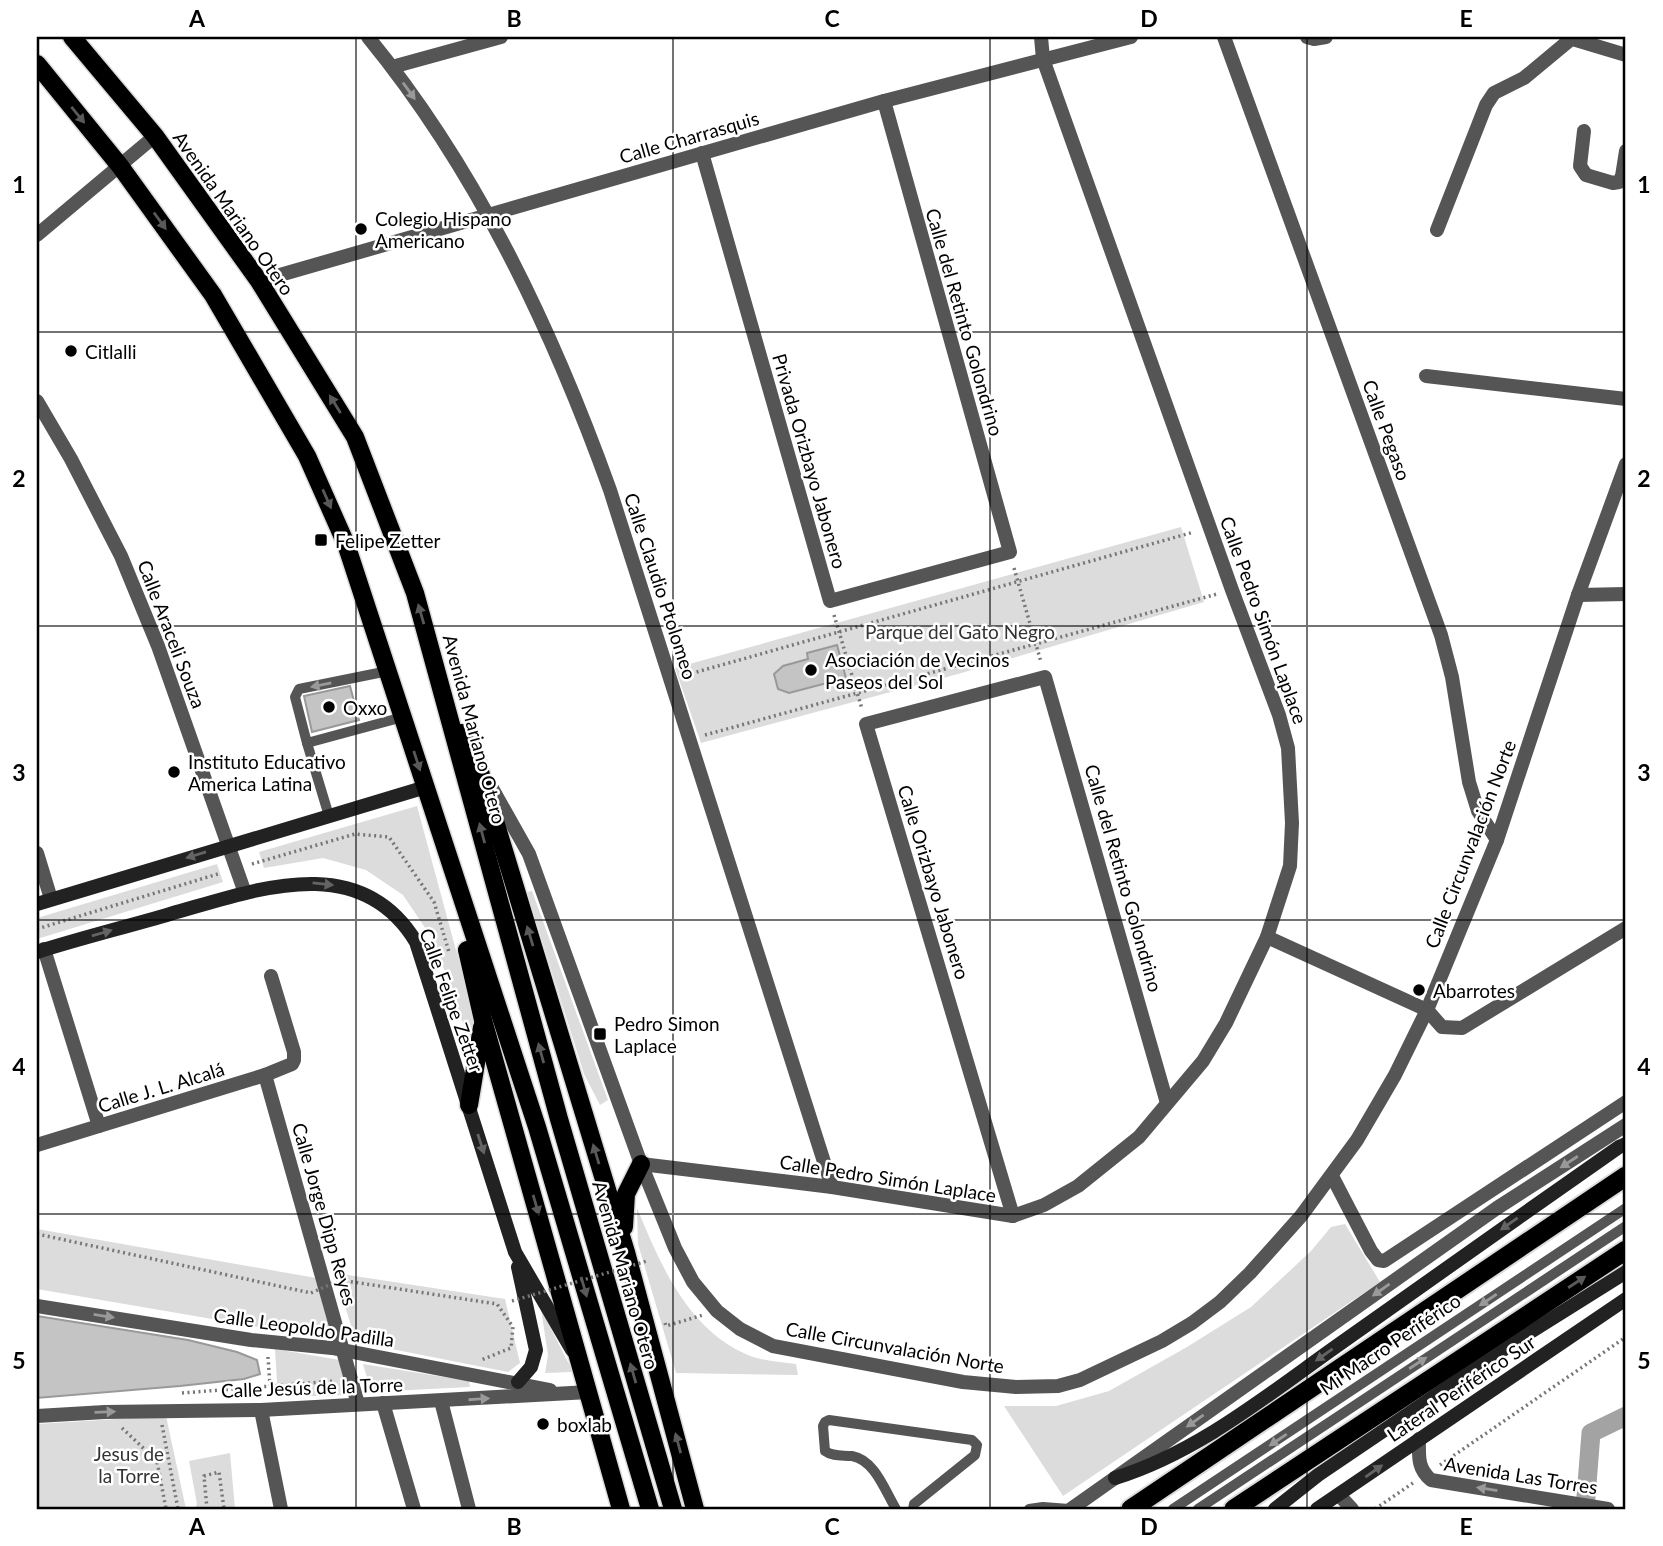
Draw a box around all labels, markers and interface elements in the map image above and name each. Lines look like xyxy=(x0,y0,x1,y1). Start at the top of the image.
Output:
text: A xyxy=(188,4,206,32)
text: B xyxy=(506,4,522,32)
text: C xyxy=(824,4,840,32)
text: D xyxy=(1140,4,1158,32)
text: E xyxy=(1459,4,1473,32)
one-way arrow xyxy=(402,82,416,100)
street label: Calle Charrasquis xyxy=(617,106,761,168)
one-way arrow xyxy=(70,107,85,124)
street label: Avenida Mariano Otero xyxy=(169,127,299,299)
text: 1 xyxy=(12,170,26,198)
text: 1 xyxy=(1637,170,1651,198)
street label: Calle del Retinto Golondrino xyxy=(921,206,1009,438)
place label: Colegio Hispano Americano xyxy=(375,207,512,252)
one-way arrow xyxy=(152,212,166,230)
marker: Colegio Hispano Americano xyxy=(353,221,369,237)
place label: Citlalli xyxy=(85,340,137,363)
marker: Citlalli xyxy=(63,343,79,359)
street label: Privada Orizbayo Jabonero xyxy=(768,351,852,571)
street label: Calle Pegaso xyxy=(1358,377,1416,483)
one-way arrow xyxy=(328,395,341,414)
text: 2 xyxy=(12,464,26,492)
text: 2 xyxy=(1637,464,1651,492)
one-way arrow xyxy=(321,489,332,510)
street label: Calle Claudio Ptolomeo xyxy=(620,490,702,682)
street label: Calle Pedro Simón Laplace xyxy=(1216,513,1312,727)
place label: Felipe Zetter xyxy=(335,529,440,552)
marker: Felipe Zetter xyxy=(313,532,329,548)
street label: Calle Araceli Souza xyxy=(133,557,211,711)
one-way arrow xyxy=(415,603,426,625)
park label: Parque del Gato Negro xyxy=(865,620,1055,643)
street label: Avenida Mariano Otero xyxy=(439,632,511,826)
place label: Asociación de Vecinos Paseos del Sol xyxy=(825,648,1009,693)
marker: Asociación de Vecinos Paseos del Sol xyxy=(803,662,819,678)
one-way arrow xyxy=(310,679,332,690)
place label: Oxxo xyxy=(343,696,387,719)
marker: Oxxo xyxy=(321,699,337,715)
street label: Calle Circunvalación Norte xyxy=(1420,737,1520,951)
place label: Instituto Educativo America Latina xyxy=(188,750,346,795)
one-way arrow xyxy=(412,750,423,771)
text: 3 xyxy=(12,758,26,786)
text: 3 xyxy=(1637,758,1651,786)
street label: Calle del Retinto Golondrino xyxy=(1080,762,1168,994)
marker: Instituto Educativo America Latina xyxy=(166,764,182,780)
street label: Calle Orizbayo Jabonero xyxy=(893,782,975,982)
one-way arrow xyxy=(476,822,486,843)
one-way arrow xyxy=(185,851,206,861)
one-way arrow xyxy=(312,879,334,890)
street label: Calle Felipe Zetter xyxy=(415,925,489,1075)
one-way arrow xyxy=(525,925,535,946)
one-way arrow xyxy=(92,927,114,938)
place label: Abarrotes xyxy=(1433,979,1515,1002)
marker: Abarrotes xyxy=(1411,982,1427,998)
place label: Pedro Simon Laplace xyxy=(614,1012,720,1057)
marker: Pedro Simon Laplace xyxy=(592,1026,608,1042)
one-way arrow xyxy=(535,1042,546,1064)
text: 4 xyxy=(12,1052,26,1080)
text: 4 xyxy=(1637,1052,1651,1080)
street label: Calle J. L. Alcalá xyxy=(95,1057,227,1117)
street label: Calle Jorge Dipp Reyes xyxy=(288,1120,362,1308)
one-way arrow xyxy=(476,1133,486,1154)
one-way arrow xyxy=(591,1143,601,1164)
street label: Calle Pedro Simón Laplace xyxy=(778,1150,998,1206)
one-way arrow xyxy=(1559,1155,1578,1168)
street label: Avenida Mariano Otero xyxy=(588,1178,664,1372)
one-way arrow xyxy=(531,1195,541,1216)
one-way arrow xyxy=(1500,1217,1518,1231)
one-way arrow xyxy=(1568,1275,1586,1289)
one-way arrow xyxy=(579,1276,590,1298)
one-way arrow xyxy=(1372,1283,1390,1297)
street label: Mi Macro Periférico xyxy=(1315,1288,1465,1400)
one-way arrow xyxy=(1479,1293,1497,1307)
street label: Calle Leopoldo Padilla xyxy=(212,1303,396,1351)
one-way arrow xyxy=(93,1311,115,1322)
street label: Calle Circunvalación Norte xyxy=(784,1316,1006,1378)
street label: Lateral Periférico Sur xyxy=(1382,1330,1540,1446)
text: 5 xyxy=(12,1346,26,1374)
text: 5 xyxy=(1637,1346,1651,1374)
one-way arrow xyxy=(1315,1348,1333,1362)
one-way arrow xyxy=(1409,1356,1427,1370)
one-way arrow xyxy=(628,1362,638,1383)
street label: Calle Jesús de la Torre xyxy=(221,1372,403,1402)
one-way arrow xyxy=(468,1393,490,1404)
one-way arrow xyxy=(94,1407,116,1418)
place label: boxlab xyxy=(557,1413,612,1436)
one-way arrow xyxy=(1186,1414,1204,1428)
marker: boxlab xyxy=(535,1416,551,1432)
one-way arrow xyxy=(672,1433,682,1454)
one-way arrow xyxy=(1268,1433,1288,1446)
park label: Jesus de la Torre xyxy=(94,1442,164,1487)
street label: Avenida Las Torres xyxy=(1443,1452,1599,1498)
one-way arrow xyxy=(1365,1464,1383,1478)
one-way arrow xyxy=(1476,1484,1498,1495)
text: A xyxy=(188,1512,206,1540)
text: B xyxy=(506,1512,522,1540)
text: C xyxy=(824,1512,840,1540)
text: D xyxy=(1140,1512,1158,1540)
text: E xyxy=(1459,1512,1473,1540)

